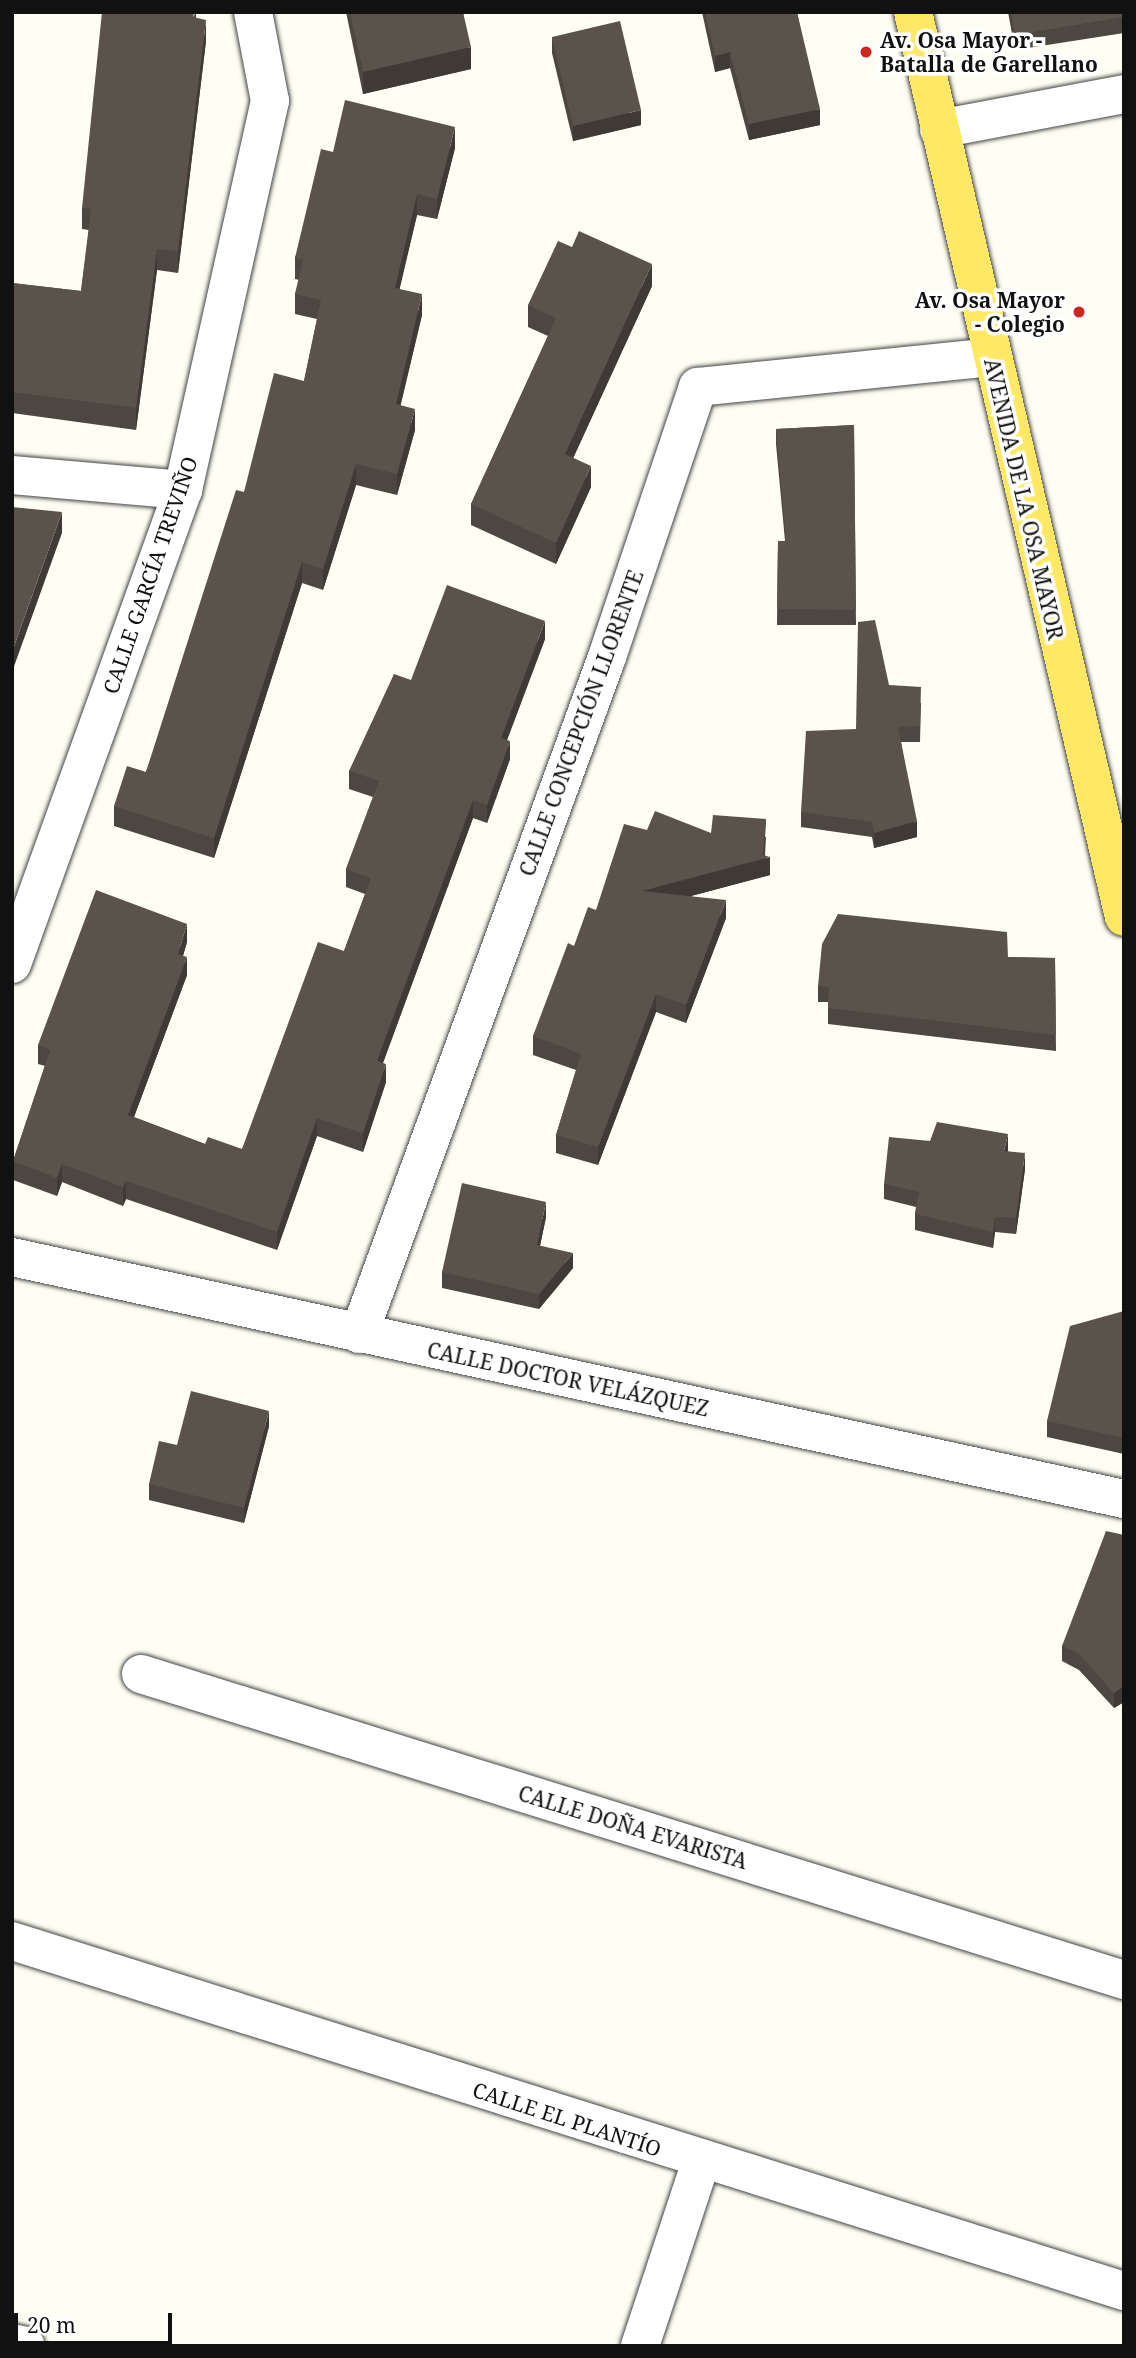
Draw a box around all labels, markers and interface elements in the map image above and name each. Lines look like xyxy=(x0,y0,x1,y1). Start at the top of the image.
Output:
place label: Av. Osa Mayor - Batalla de Garellano xyxy=(880,27,1098,77)
marker: Av. Osa Mayor - Batalla de Garellano xyxy=(858,44,874,60)
place label: Av. Osa Mayor - Colegio xyxy=(915,287,1065,337)
marker: Av. Osa Mayor - Colegio xyxy=(1071,304,1087,320)
street label: AVENIDA DE LA OSA MAYOR xyxy=(979,356,1069,642)
street label: CALLE GARCÍA TREVIÑO xyxy=(98,453,202,697)
street label: CALLE CONCEPCIÓN LLORENTE xyxy=(514,567,648,879)
street label: CALLE DOCTOR VELÁZQUEZ xyxy=(425,1337,711,1421)
street label: CALLE DOÑA EVARISTA xyxy=(515,1780,751,1874)
street label: CALLE EL PLANTÍO xyxy=(470,2077,664,2161)
scale bar xyxy=(18,2298,175,2342)
text: 20 m xyxy=(27,2311,76,2339)

